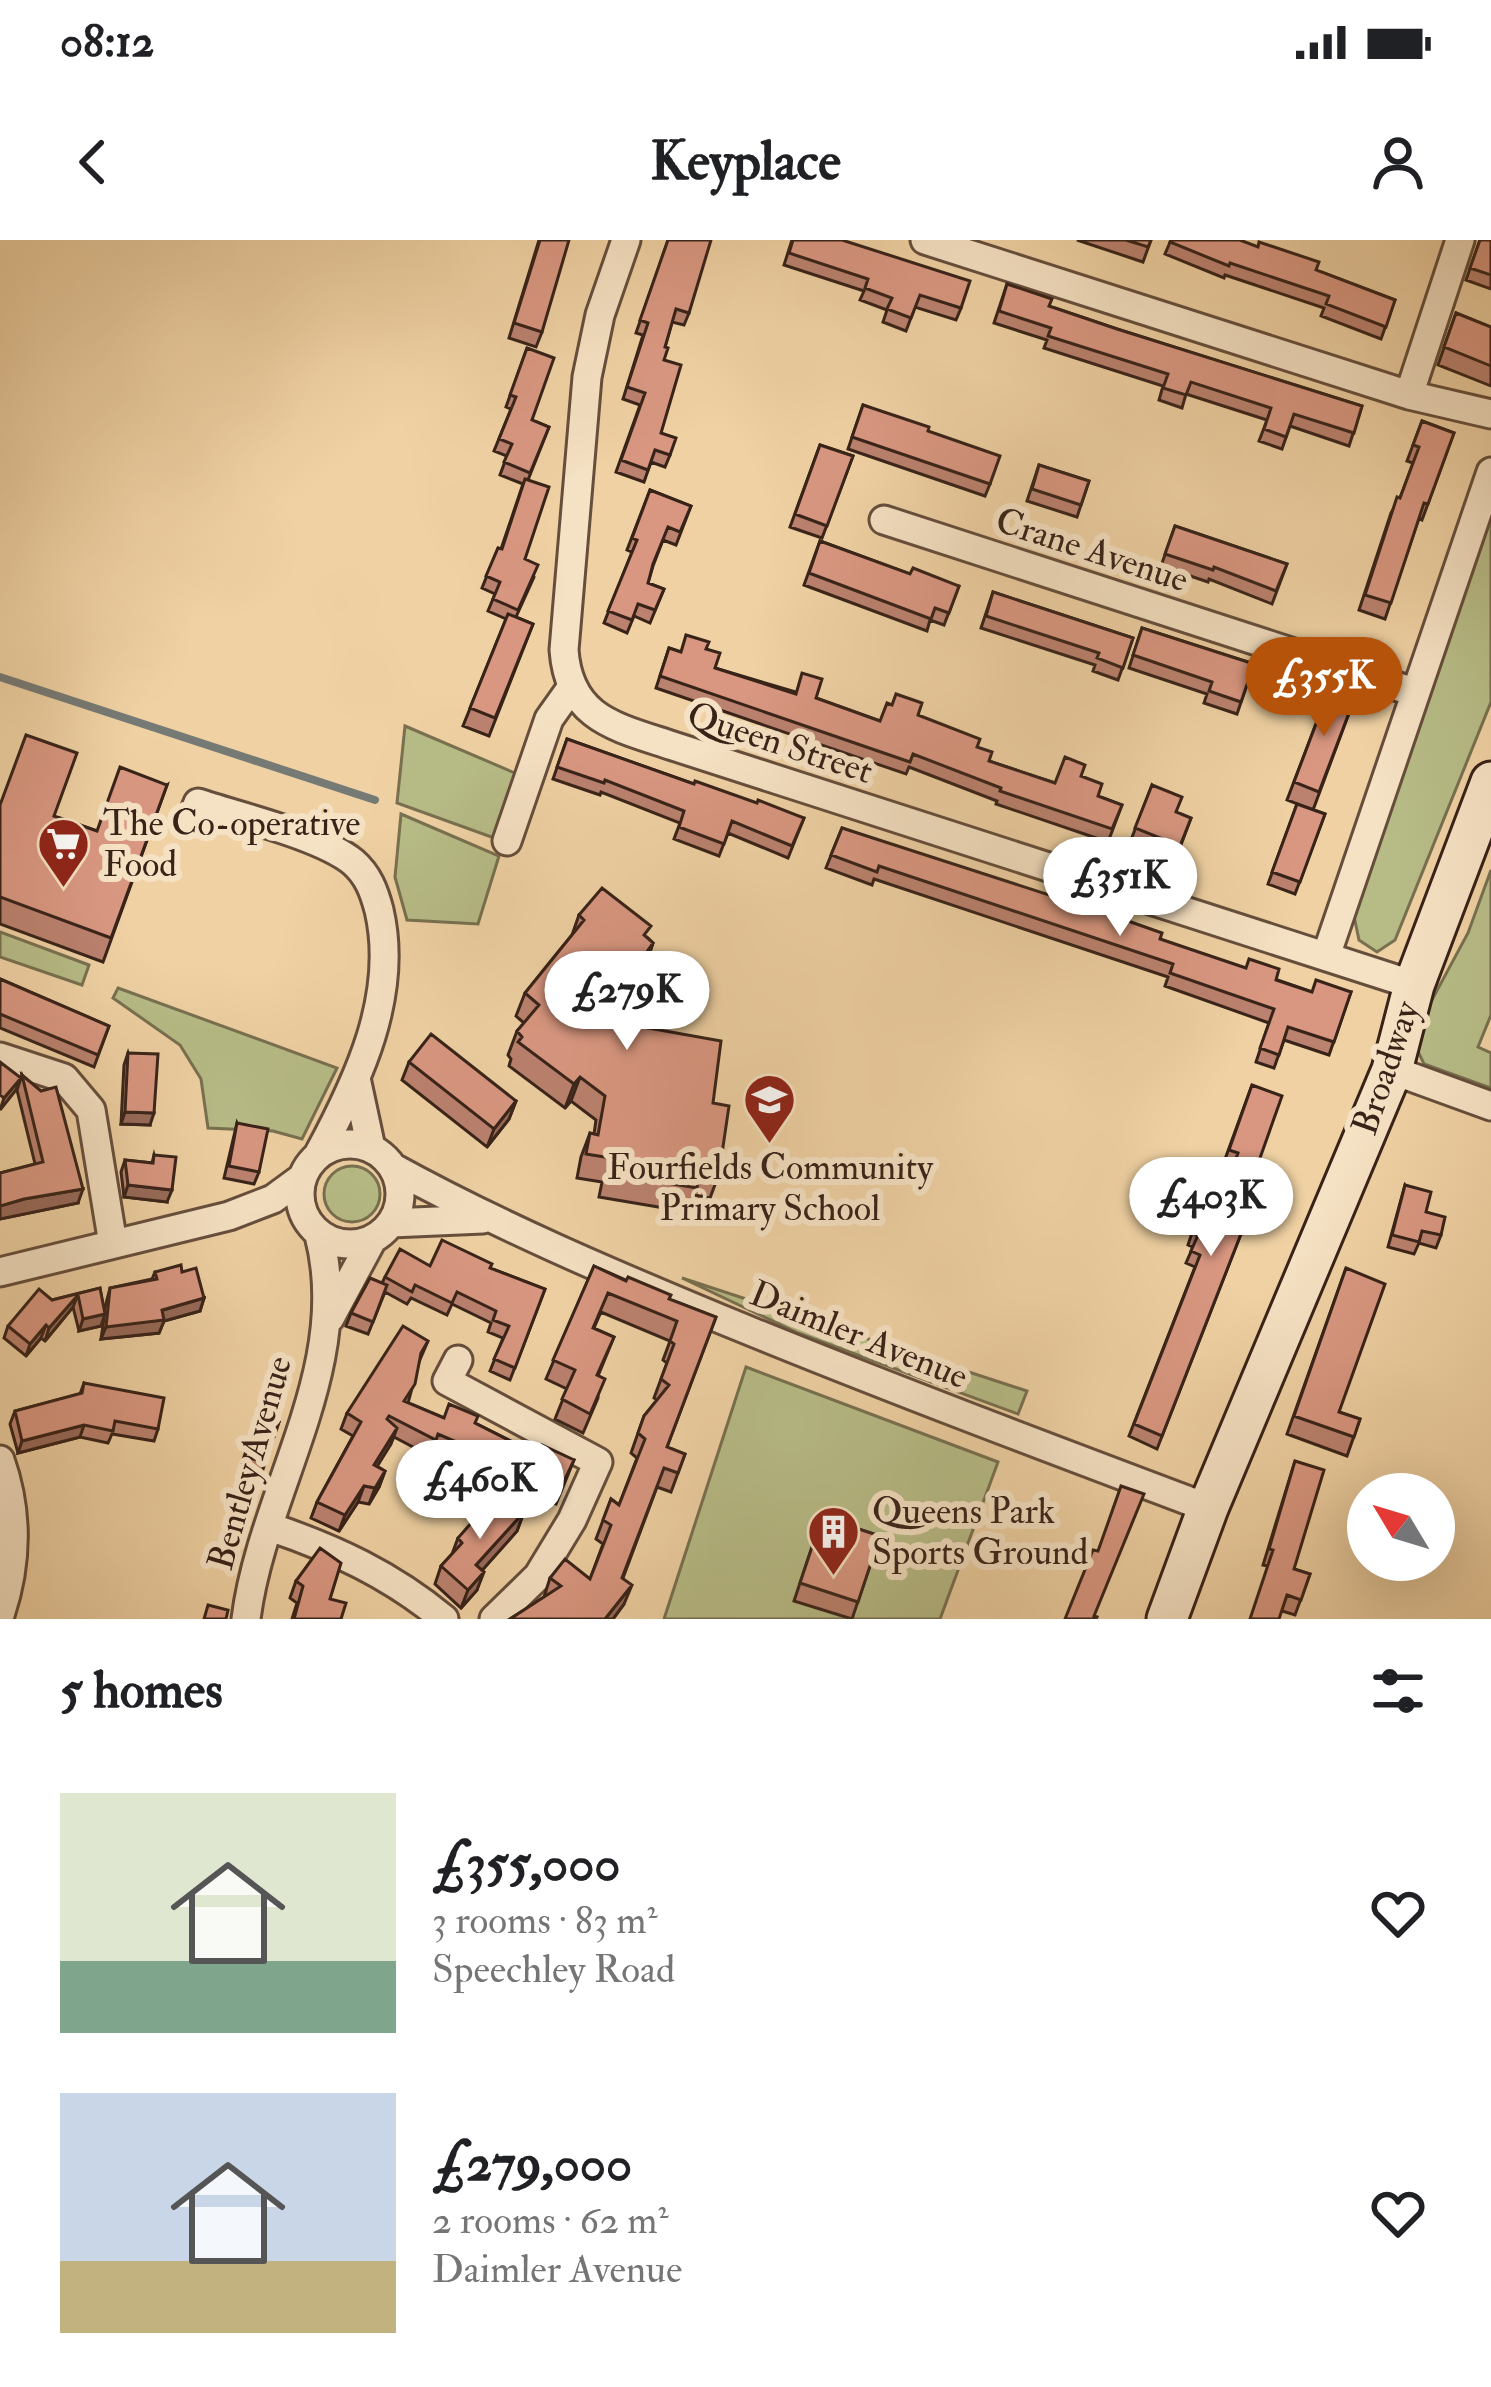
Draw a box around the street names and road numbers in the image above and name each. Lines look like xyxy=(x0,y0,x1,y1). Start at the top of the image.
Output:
street label: Crane Avenue xyxy=(990,498,1194,602)
street label: Queen Street xyxy=(682,692,878,794)
street label: Broadway xyxy=(1342,994,1430,1141)
street label: Daimler Avenue xyxy=(743,1271,975,1399)
street label: Bentley Avenue xyxy=(198,1351,302,1575)

